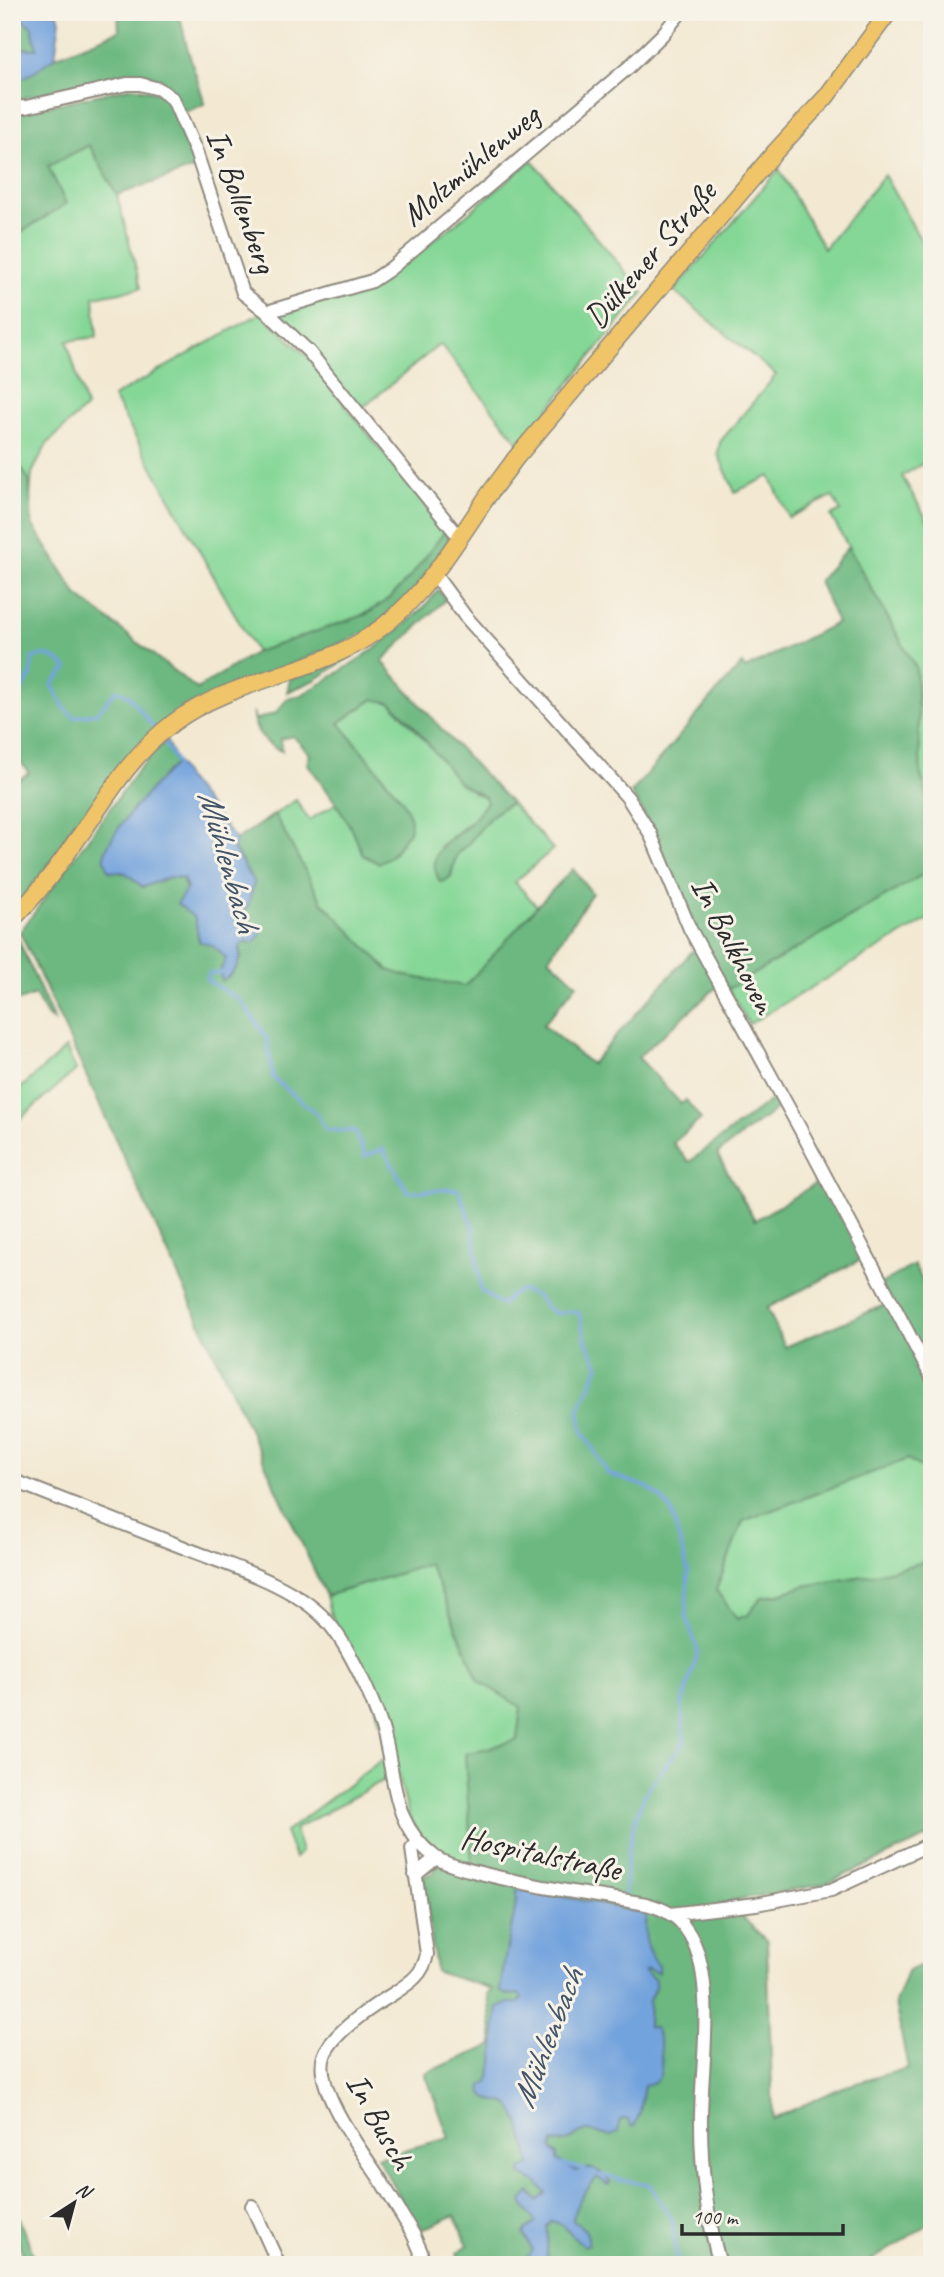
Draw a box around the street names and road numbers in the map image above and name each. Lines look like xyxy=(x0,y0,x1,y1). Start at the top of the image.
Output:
street label: Molzmühlenweg xyxy=(392,93,550,235)
street label: In Bollenberg xyxy=(197,123,288,280)
street label: Dülkener Straße xyxy=(575,170,727,336)
street label: In Balkhoven xyxy=(682,869,787,1023)
street label: Hospitalstraße xyxy=(457,1816,627,1891)
street label: In Busch xyxy=(336,2065,424,2178)

